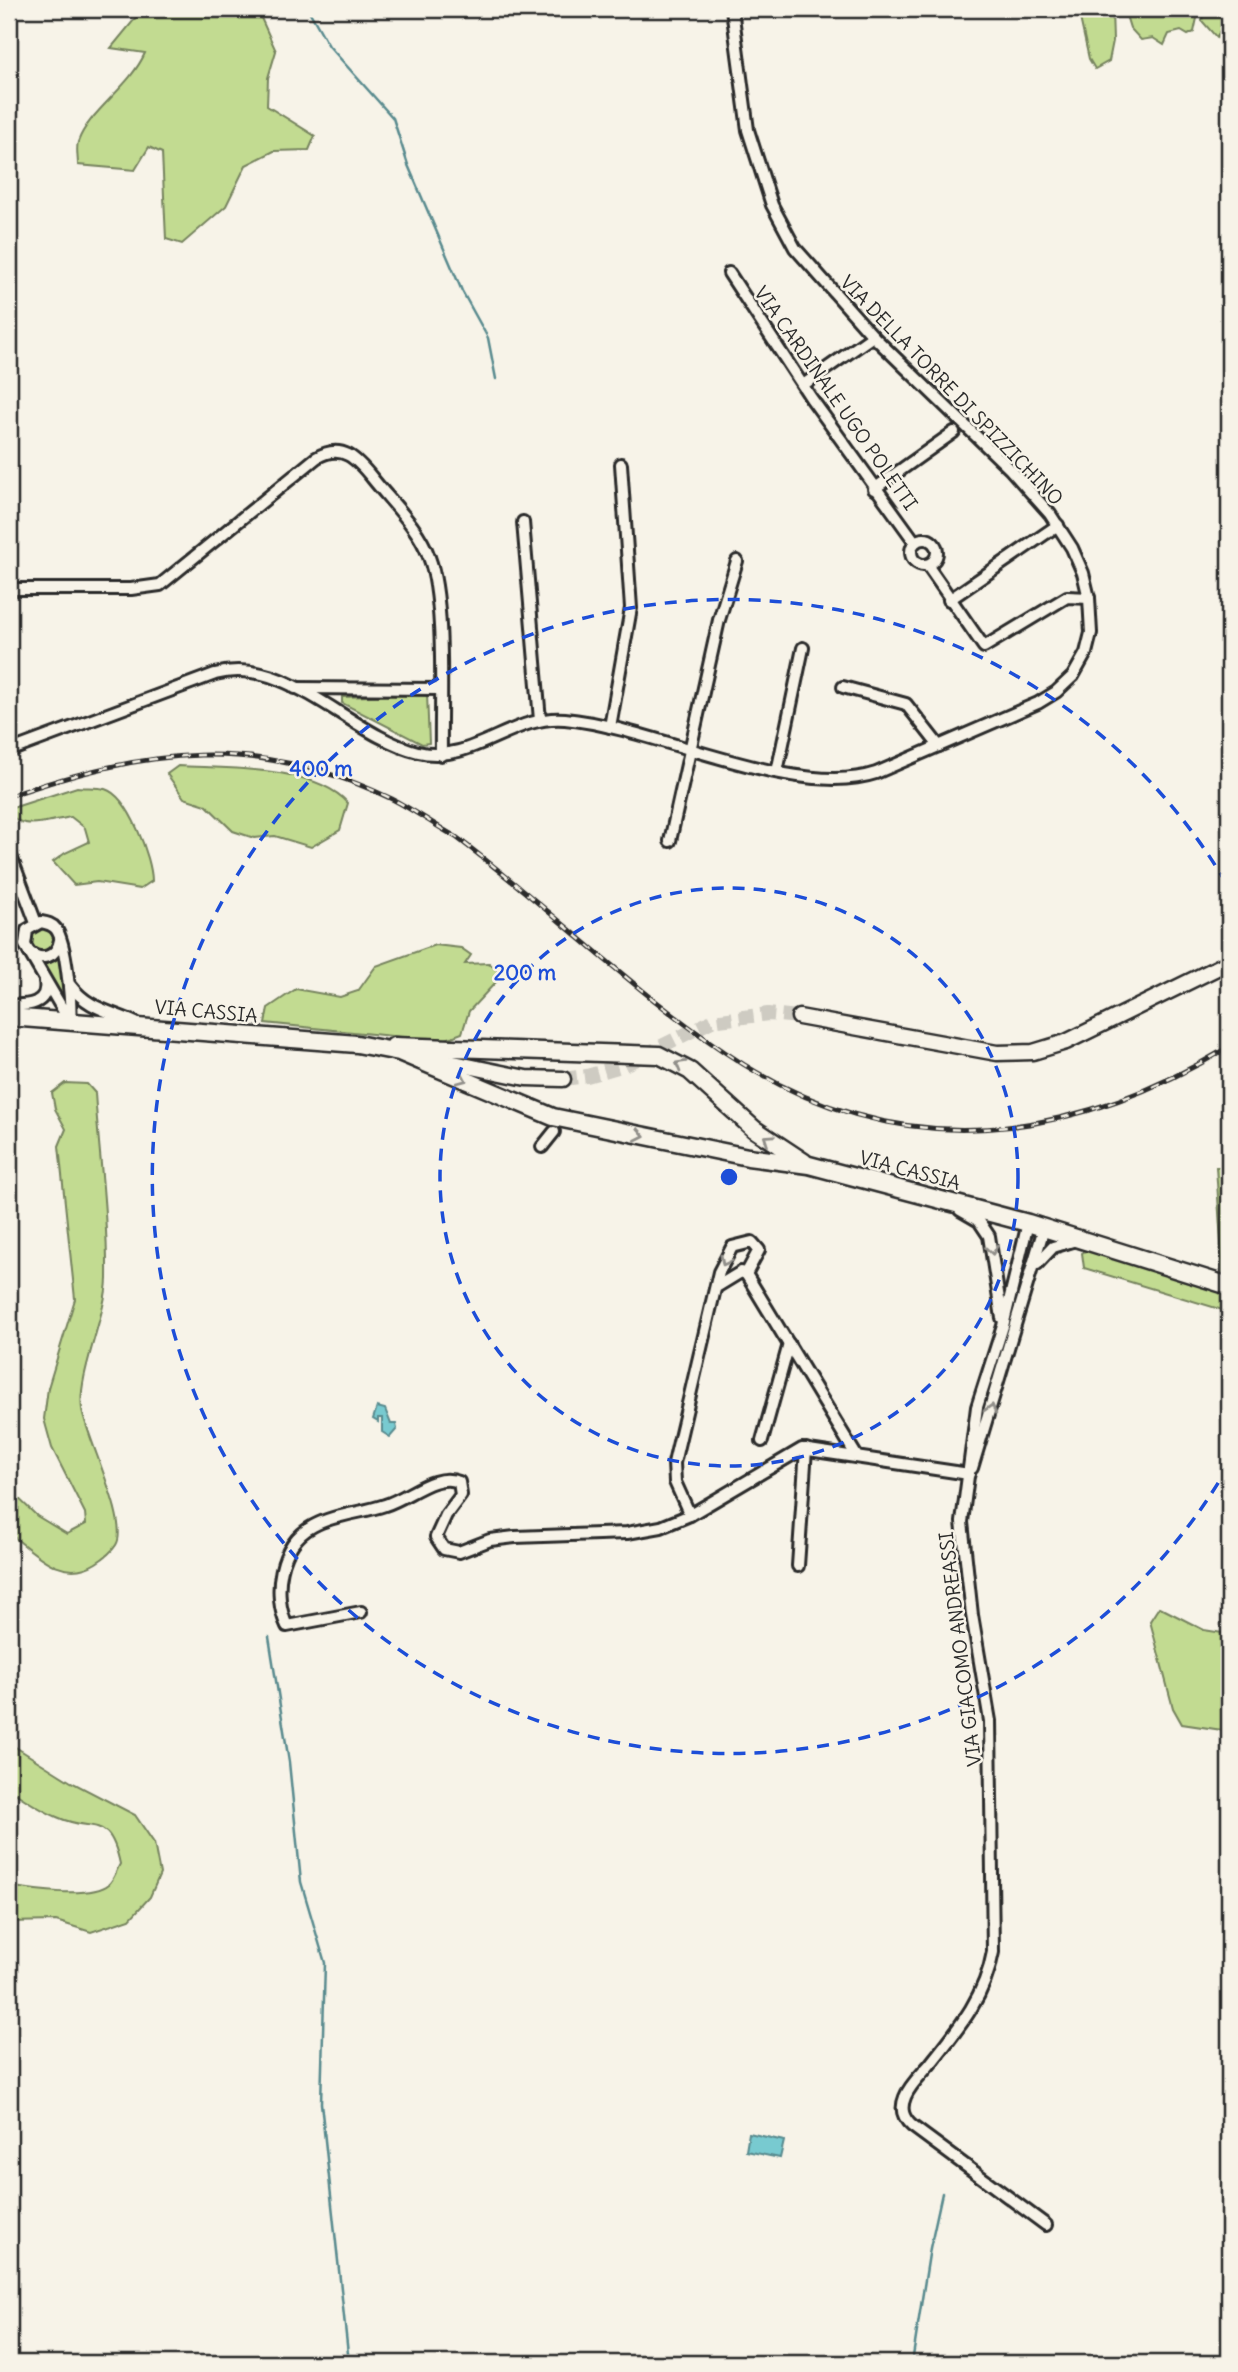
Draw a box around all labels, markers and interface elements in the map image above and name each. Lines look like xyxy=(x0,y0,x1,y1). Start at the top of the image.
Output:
street label: VIA DELLA TORRE DI SPIZZICHINO xyxy=(836,270,1068,510)
street label: VIA CARDINALE UGO POLETTI xyxy=(749,281,923,515)
text: 400 m xyxy=(289,755,353,782)
text: 200 m xyxy=(494,959,557,986)
street label: VIA CASSIA xyxy=(154,995,258,1027)
one-way arrow xyxy=(675,1060,687,1073)
one-way arrow xyxy=(455,1071,468,1085)
one-way arrow xyxy=(634,1126,646,1141)
one-way arrow xyxy=(763,1134,776,1147)
street label: VIA CASSIA xyxy=(857,1145,963,1195)
centre of rings xyxy=(717,1165,741,1189)
one-way arrow xyxy=(984,1244,999,1256)
one-way arrow xyxy=(720,1254,733,1266)
one-way arrow xyxy=(982,1403,997,1415)
street label: VIA GIACOMO ANDREASSI xyxy=(934,1530,986,1768)

